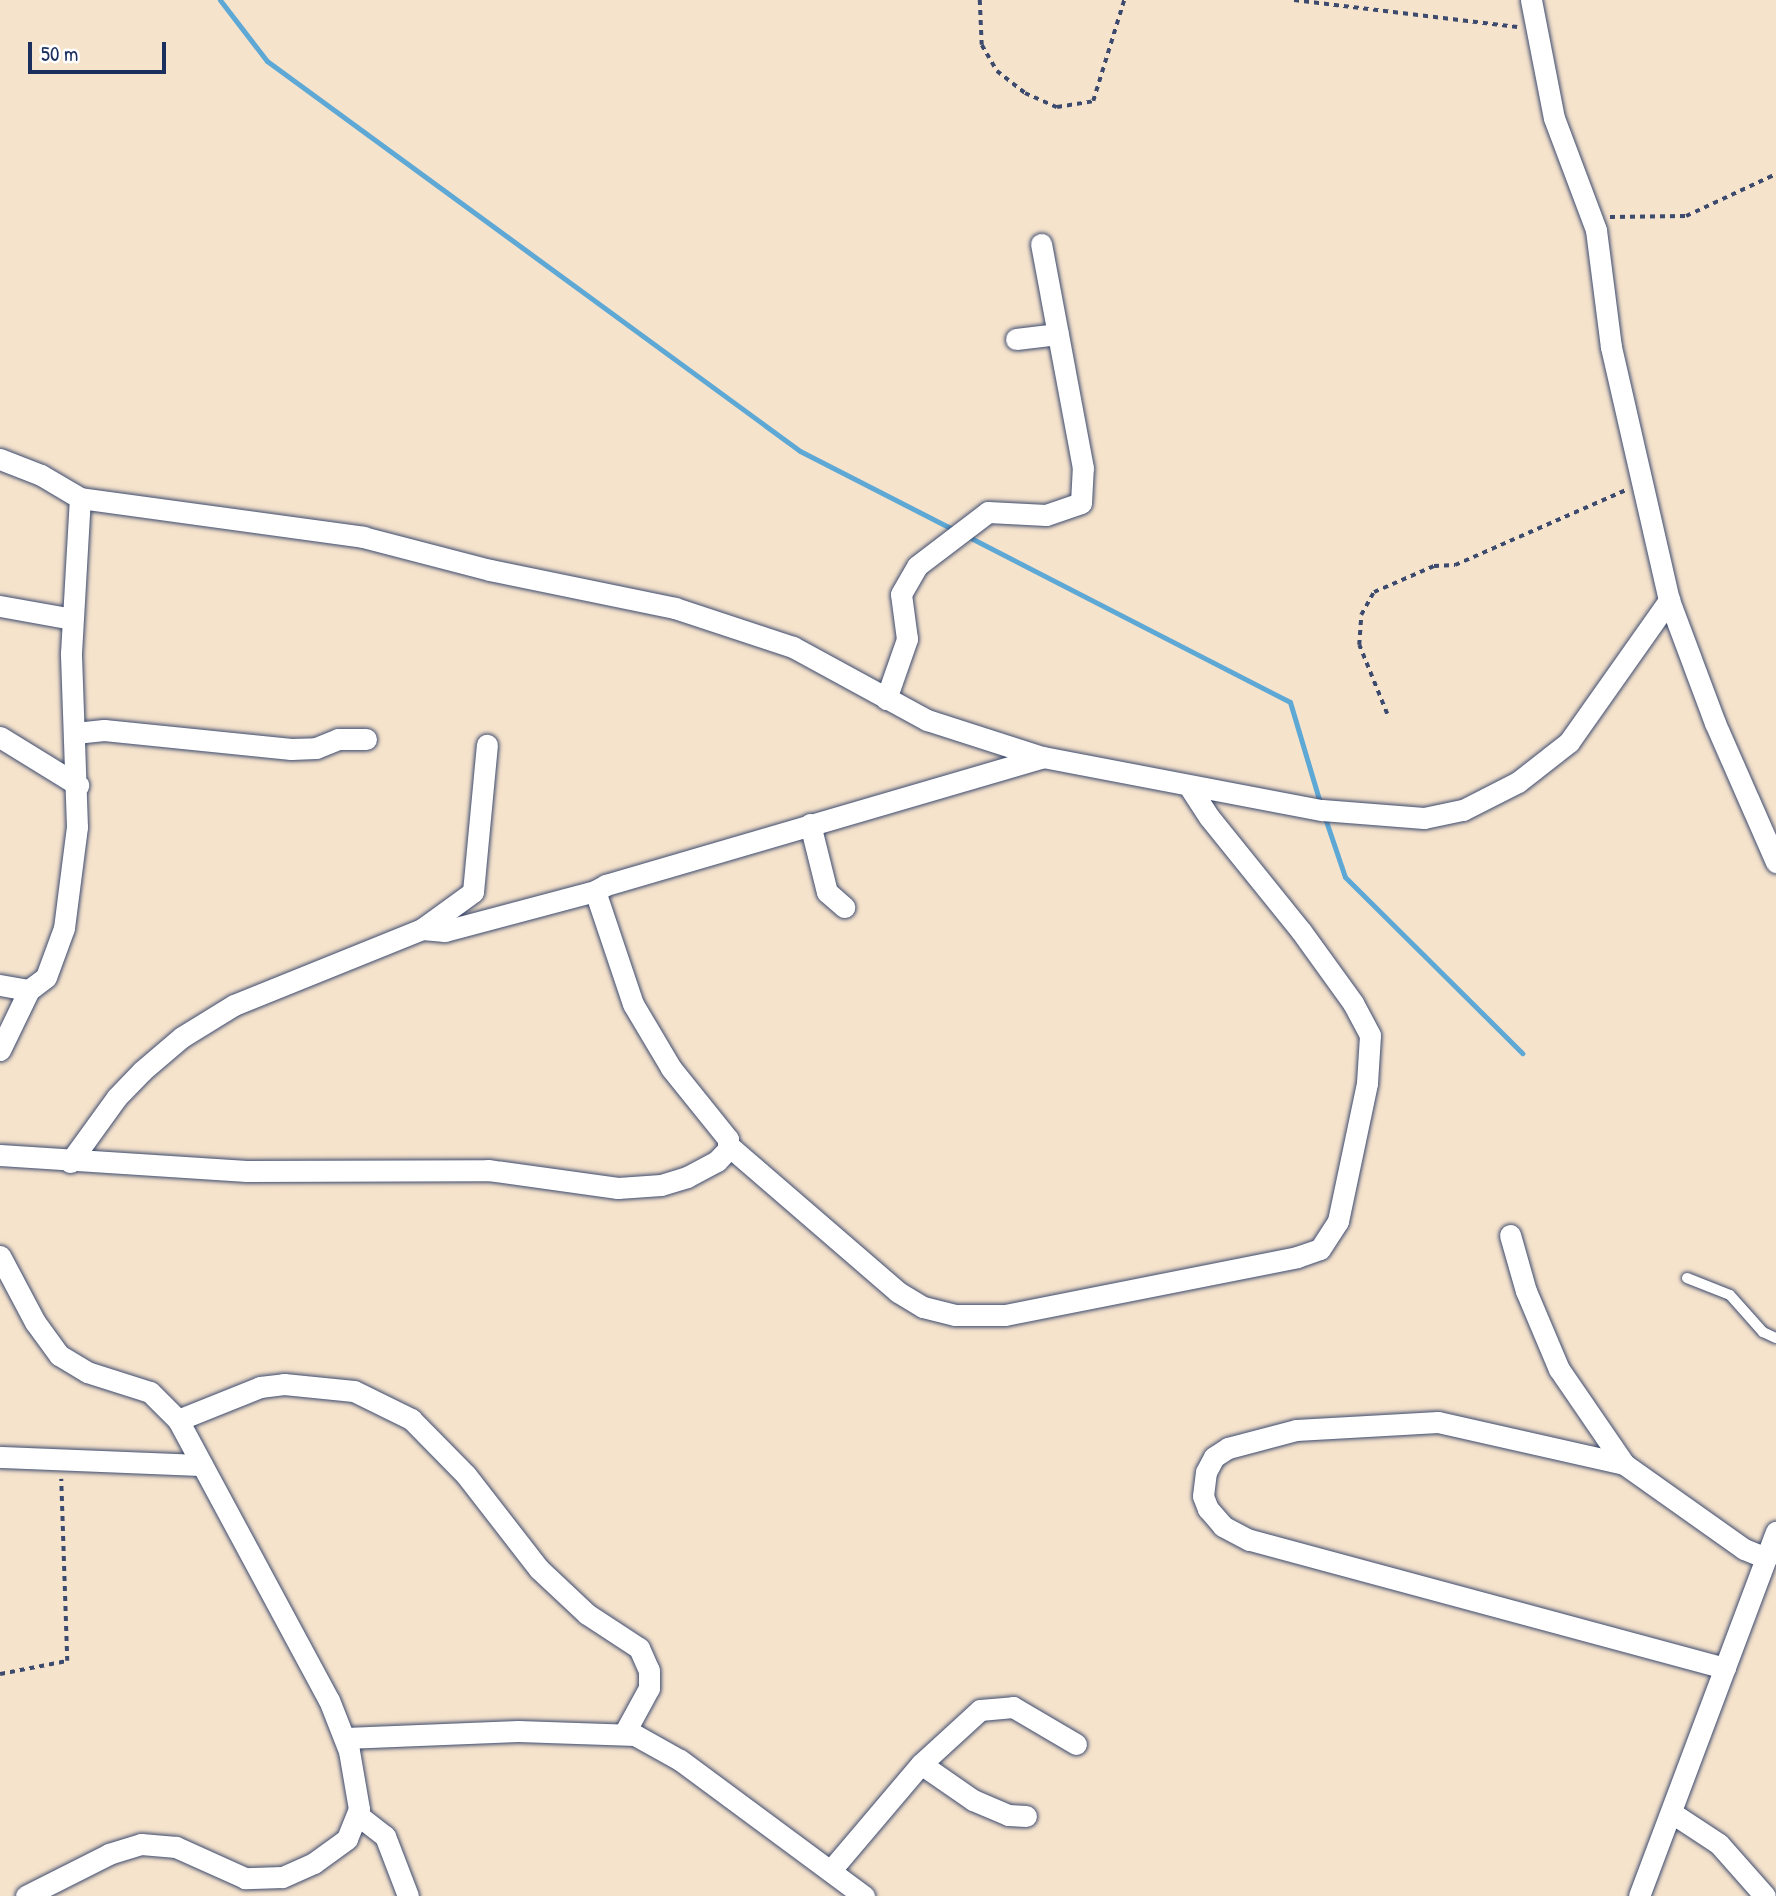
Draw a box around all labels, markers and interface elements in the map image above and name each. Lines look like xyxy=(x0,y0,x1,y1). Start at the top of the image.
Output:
scale bar xyxy=(32,28,170,72)
text: 50 m xyxy=(41,39,78,68)

